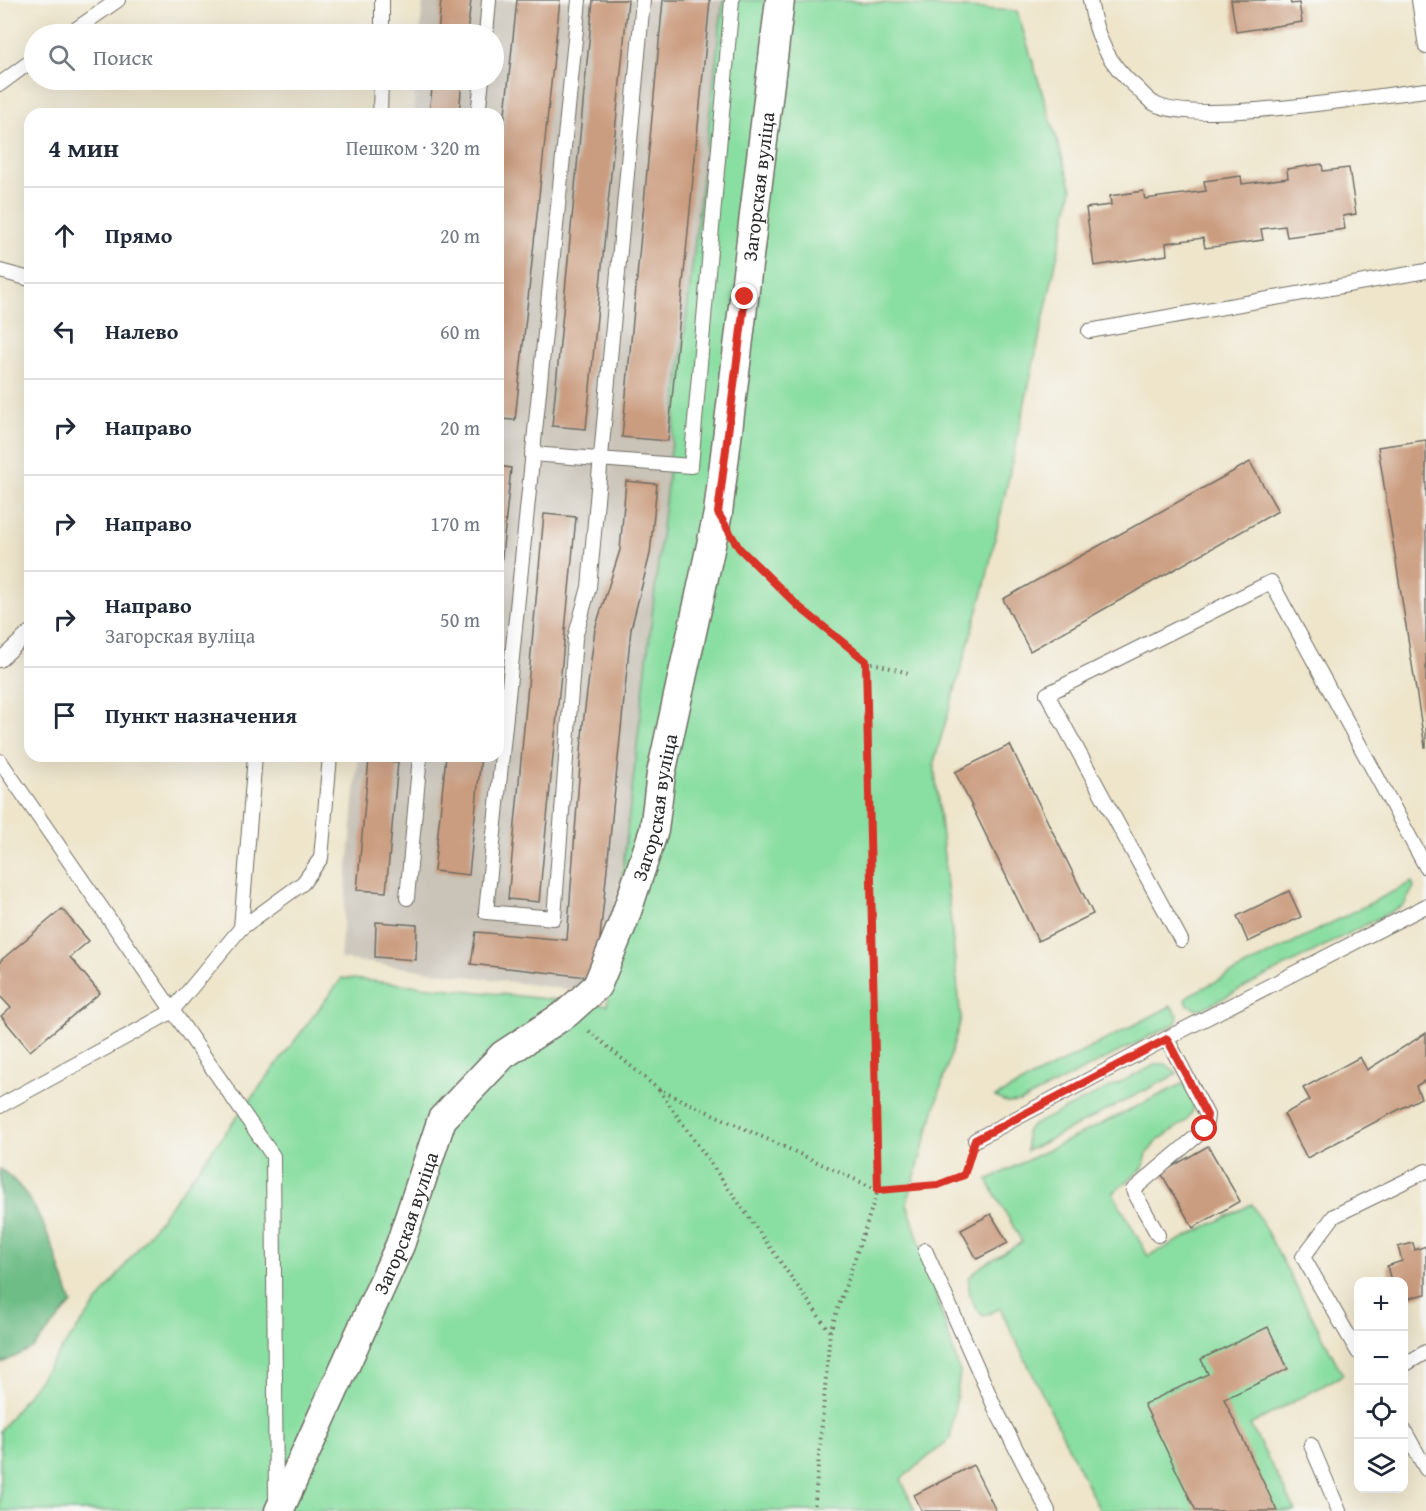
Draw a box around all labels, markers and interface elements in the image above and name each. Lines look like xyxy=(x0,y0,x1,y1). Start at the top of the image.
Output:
search box xyxy=(24,24,504,90)
icon: search xyxy=(45,41,78,74)
text: Поиск xyxy=(93,41,153,73)
street label: Загорская вуліца xyxy=(734,110,781,263)
text: 4 мин xyxy=(48,128,119,167)
text: Пешком · 320 m xyxy=(346,133,480,162)
icon: ahead xyxy=(48,219,81,252)
text: Прямо xyxy=(105,219,172,251)
text: 20 m xyxy=(440,221,480,250)
route end xyxy=(731,283,757,309)
icon: left xyxy=(48,315,81,348)
text: Налево xyxy=(105,315,178,347)
text: 60 m xyxy=(440,317,480,346)
icon: right xyxy=(48,411,81,444)
text: Направо xyxy=(105,411,192,443)
text: 20 m xyxy=(440,413,480,442)
icon: right xyxy=(48,507,81,540)
text: Направо xyxy=(105,507,192,539)
text: 170 m xyxy=(430,509,480,538)
text: Направо xyxy=(105,589,192,621)
icon: right xyxy=(48,603,81,636)
text: 50 m xyxy=(440,605,480,634)
text: Загорская вуліца xyxy=(105,621,255,650)
icon: arrive xyxy=(48,699,81,732)
text: Пункт назначения xyxy=(105,699,297,731)
street label: Загорская вуліца xyxy=(624,730,684,885)
route start xyxy=(1191,1115,1217,1141)
street label: Загорская вуліца xyxy=(365,1147,445,1299)
map controls xyxy=(1354,1277,1408,1493)
button: + xyxy=(1354,1277,1408,1331)
button: − xyxy=(1354,1331,1408,1385)
button: locate xyxy=(1354,1385,1408,1439)
button: layers xyxy=(1354,1439,1408,1493)

